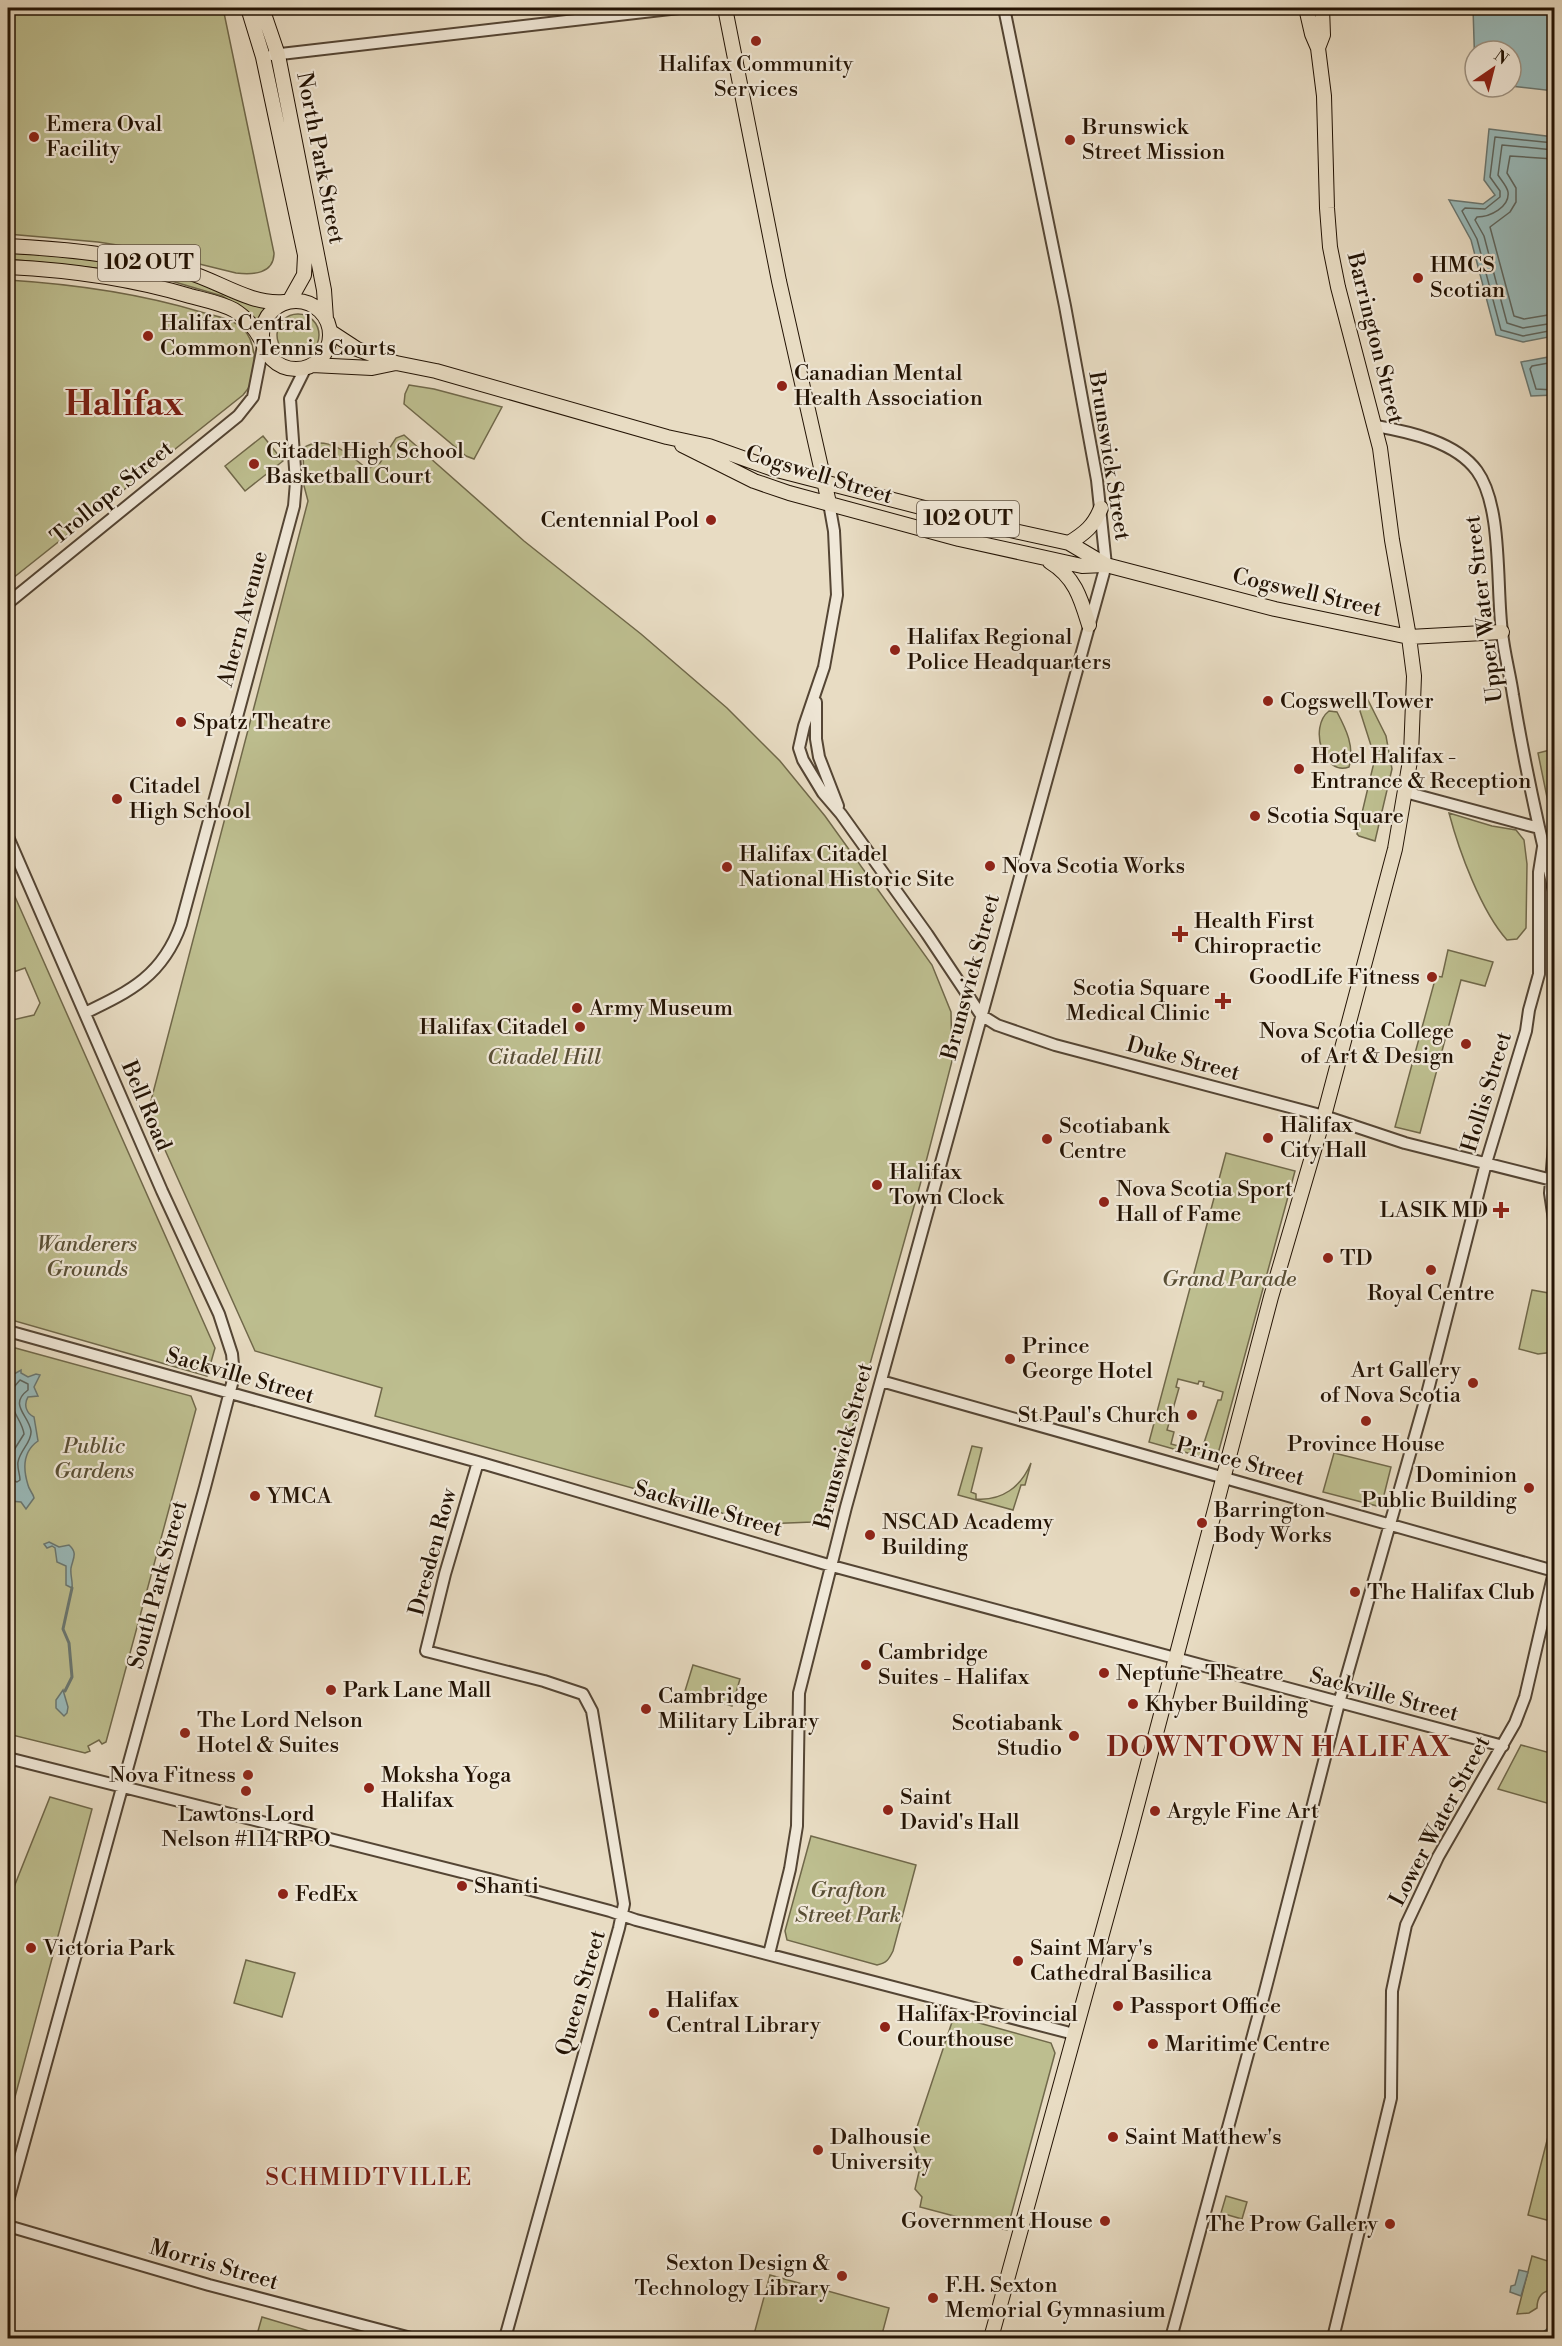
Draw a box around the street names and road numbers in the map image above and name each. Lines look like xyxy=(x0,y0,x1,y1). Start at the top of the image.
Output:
street label: North Park Street xyxy=(290,70,350,246)
road number: 102 OUT xyxy=(98,245,200,281)
street label: Barrington Street xyxy=(1340,249,1409,427)
street label: Brunswick Street xyxy=(1082,369,1136,543)
street label: Trollope Street xyxy=(45,435,179,551)
street label: Cogswell Street xyxy=(742,440,896,510)
road number: 102 OUT xyxy=(917,501,1019,537)
street label: Upper Water Street xyxy=(1459,514,1509,704)
street label: Ahern Avenue xyxy=(212,548,274,691)
street label: Cogswell Street xyxy=(1230,563,1384,623)
street label: Brunswick Street xyxy=(936,891,1006,1064)
street label: Hollis Street xyxy=(1456,1028,1518,1155)
street label: Duke Street xyxy=(1123,1031,1243,1087)
street label: Bell Road xyxy=(115,1056,177,1156)
street label: Sackville Street xyxy=(163,1342,317,1410)
street label: Brunswick Street xyxy=(809,1360,879,1533)
street label: Prince Street xyxy=(1173,1432,1307,1492)
street label: Sackville Street xyxy=(631,1475,785,1543)
street label: Dresden Row xyxy=(403,1485,463,1619)
street label: South Park Street xyxy=(123,1498,194,1672)
street label: Sackville Street xyxy=(1307,1662,1462,1728)
street label: Lower Water Street xyxy=(1384,1731,1496,1911)
street label: Queen Street xyxy=(550,1927,612,2059)
street label: Morris Street xyxy=(146,2234,282,2296)

